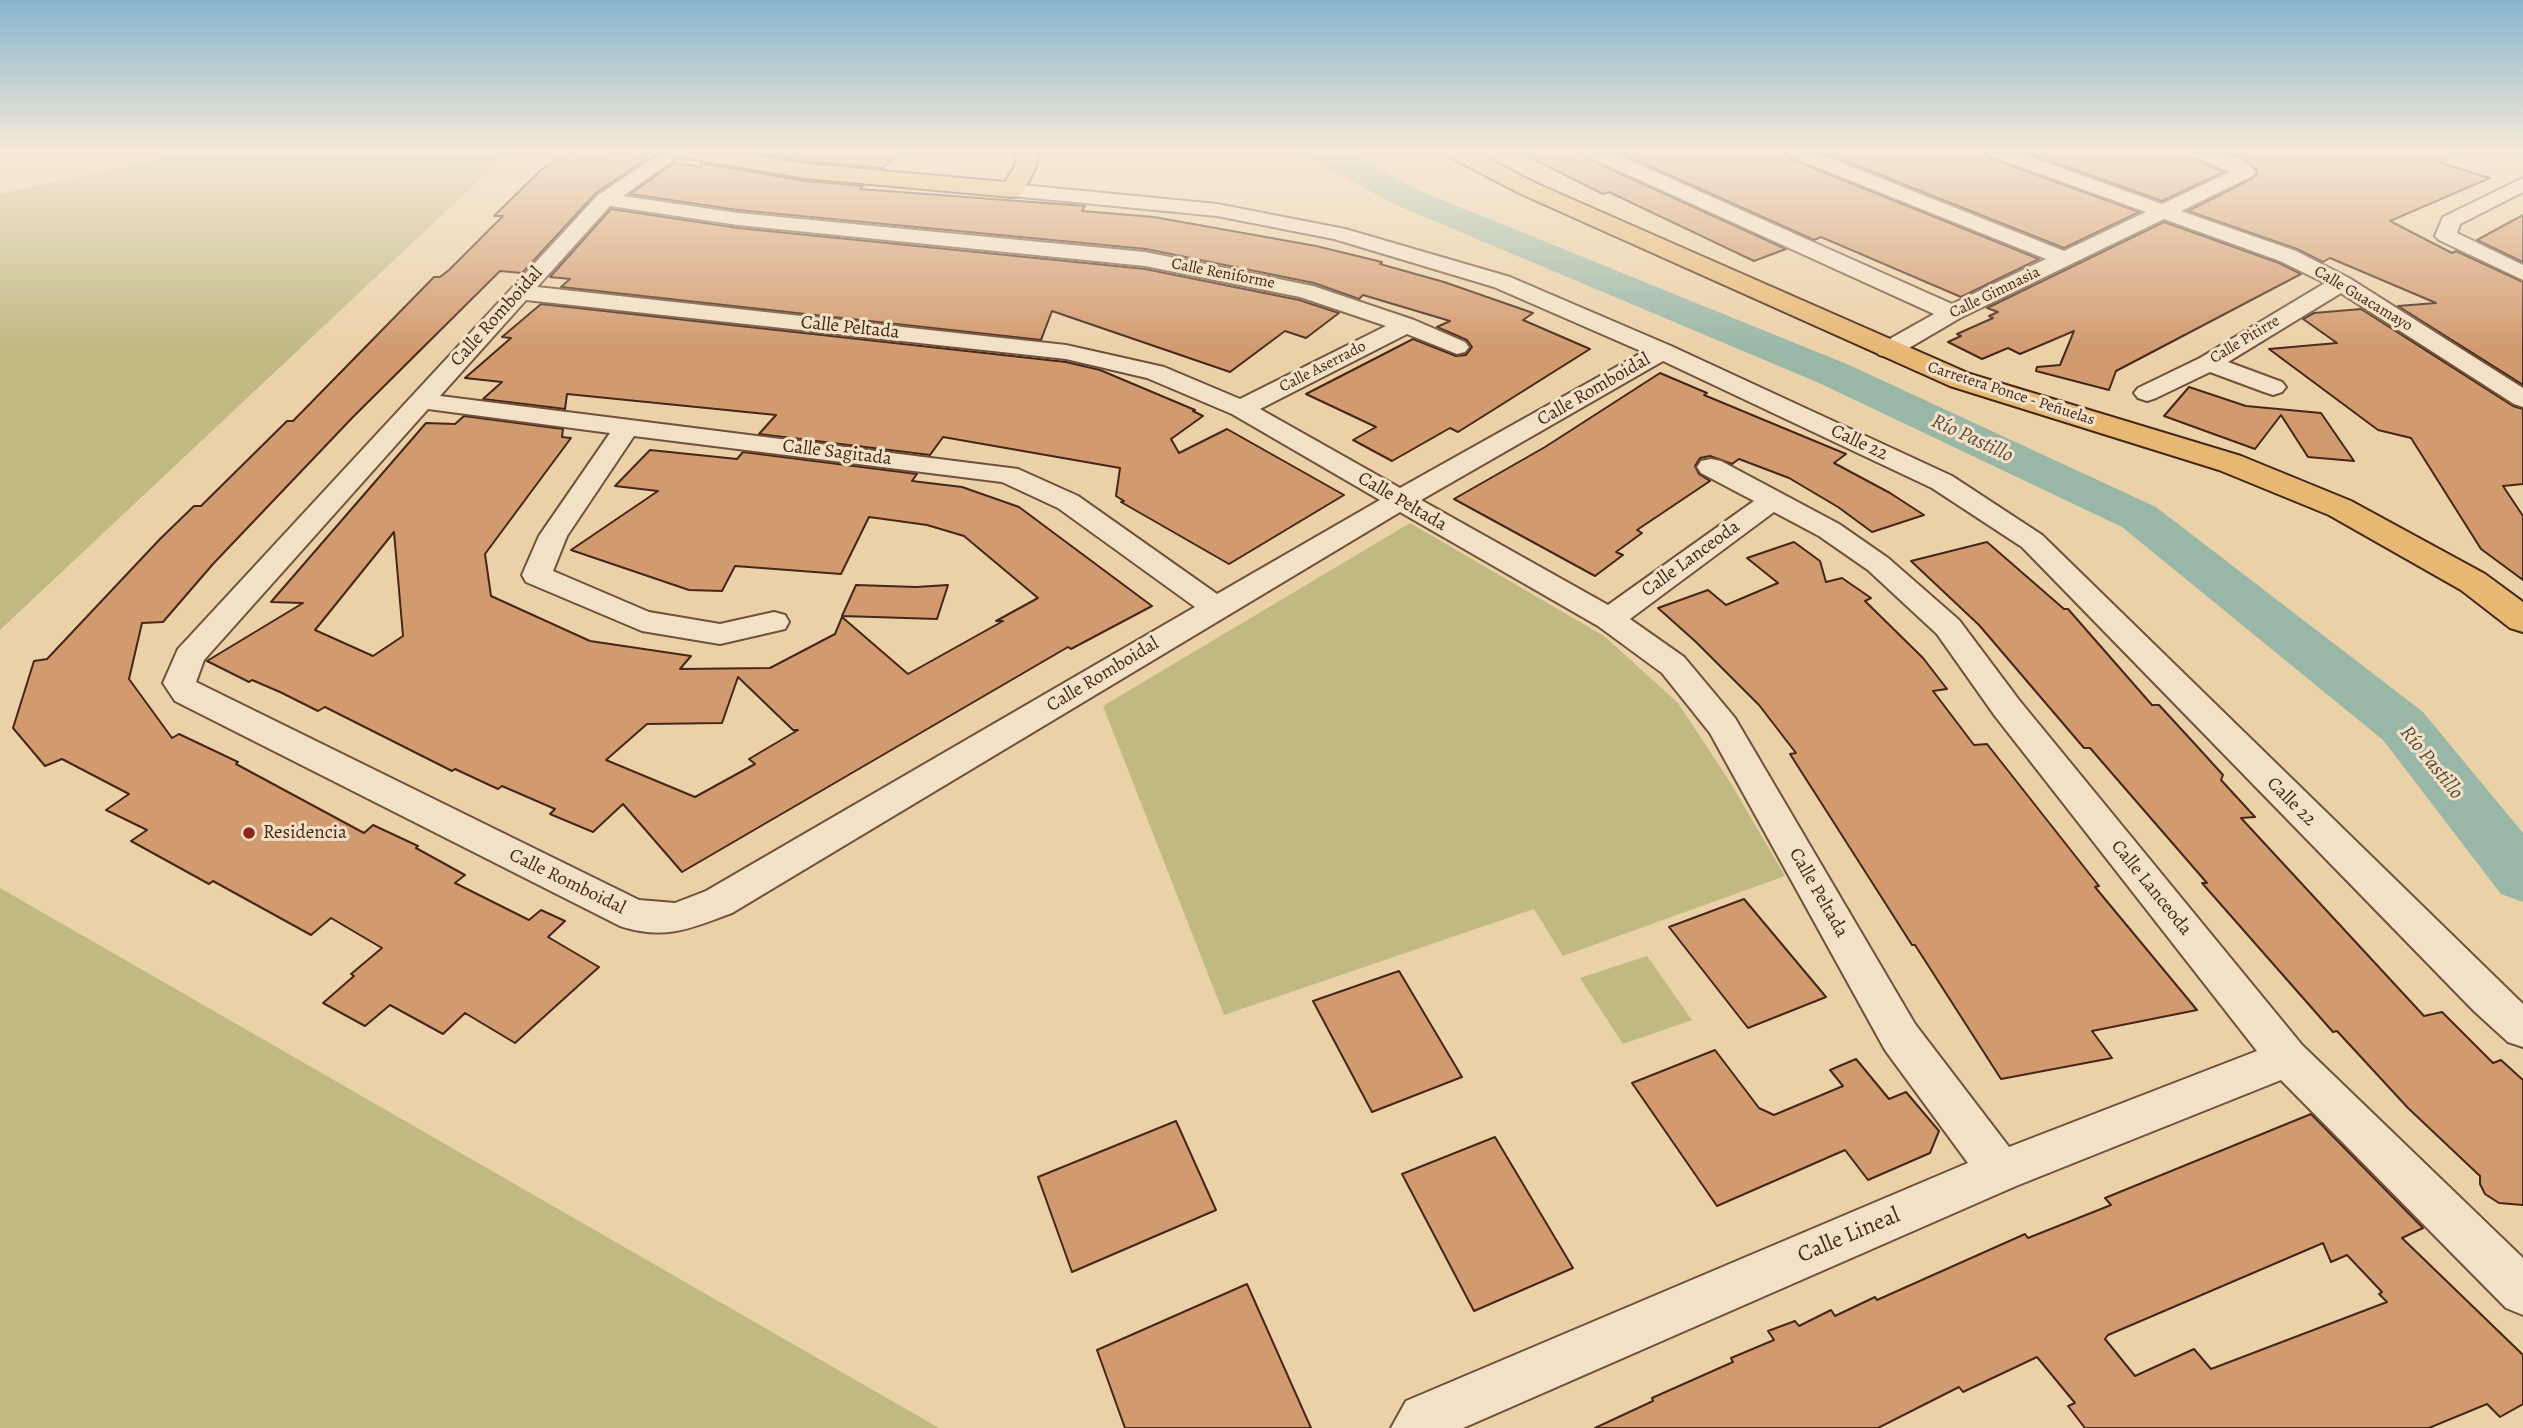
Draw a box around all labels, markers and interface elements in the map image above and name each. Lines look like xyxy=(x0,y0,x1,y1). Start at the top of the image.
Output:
street label: Calle Reniforme xyxy=(1170,255,1276,293)
street label: Calle Romboidal xyxy=(446,262,548,372)
street label: Calle Guacamayo xyxy=(2310,262,2416,336)
street label: Calle Gimnasia xyxy=(1947,263,2043,323)
street label: Calle Peltada xyxy=(799,311,901,345)
street label: Calle Pitirre xyxy=(2207,312,2283,368)
street label: Calle Aserrado xyxy=(1276,337,1370,397)
street label: Calle Romboidal xyxy=(1533,348,1655,432)
street label: Carretera Ponce - Peñuelas xyxy=(1925,358,2097,430)
water label: Río Pastillo xyxy=(1927,409,2017,469)
street label: Calle 22 xyxy=(1827,420,1891,466)
street label: Calle Sagitada xyxy=(781,435,893,471)
street label: Calle Peltada xyxy=(1353,467,1451,537)
street label: Calle Lanceoda xyxy=(1637,516,1745,602)
street label: Calle Romboidal xyxy=(1043,633,1163,717)
water label: Río Pastillo xyxy=(2394,721,2468,805)
street label: Calle 22 xyxy=(2262,773,2320,831)
place label: Residencia xyxy=(263,822,347,844)
marker: Residencia xyxy=(241,825,257,841)
street label: Calle Lanceoda xyxy=(2106,836,2196,940)
street label: Calle Romboidal xyxy=(505,844,629,920)
street label: Calle Peltada xyxy=(1783,844,1853,942)
street label: Calle Lineal xyxy=(1794,1202,1904,1270)

